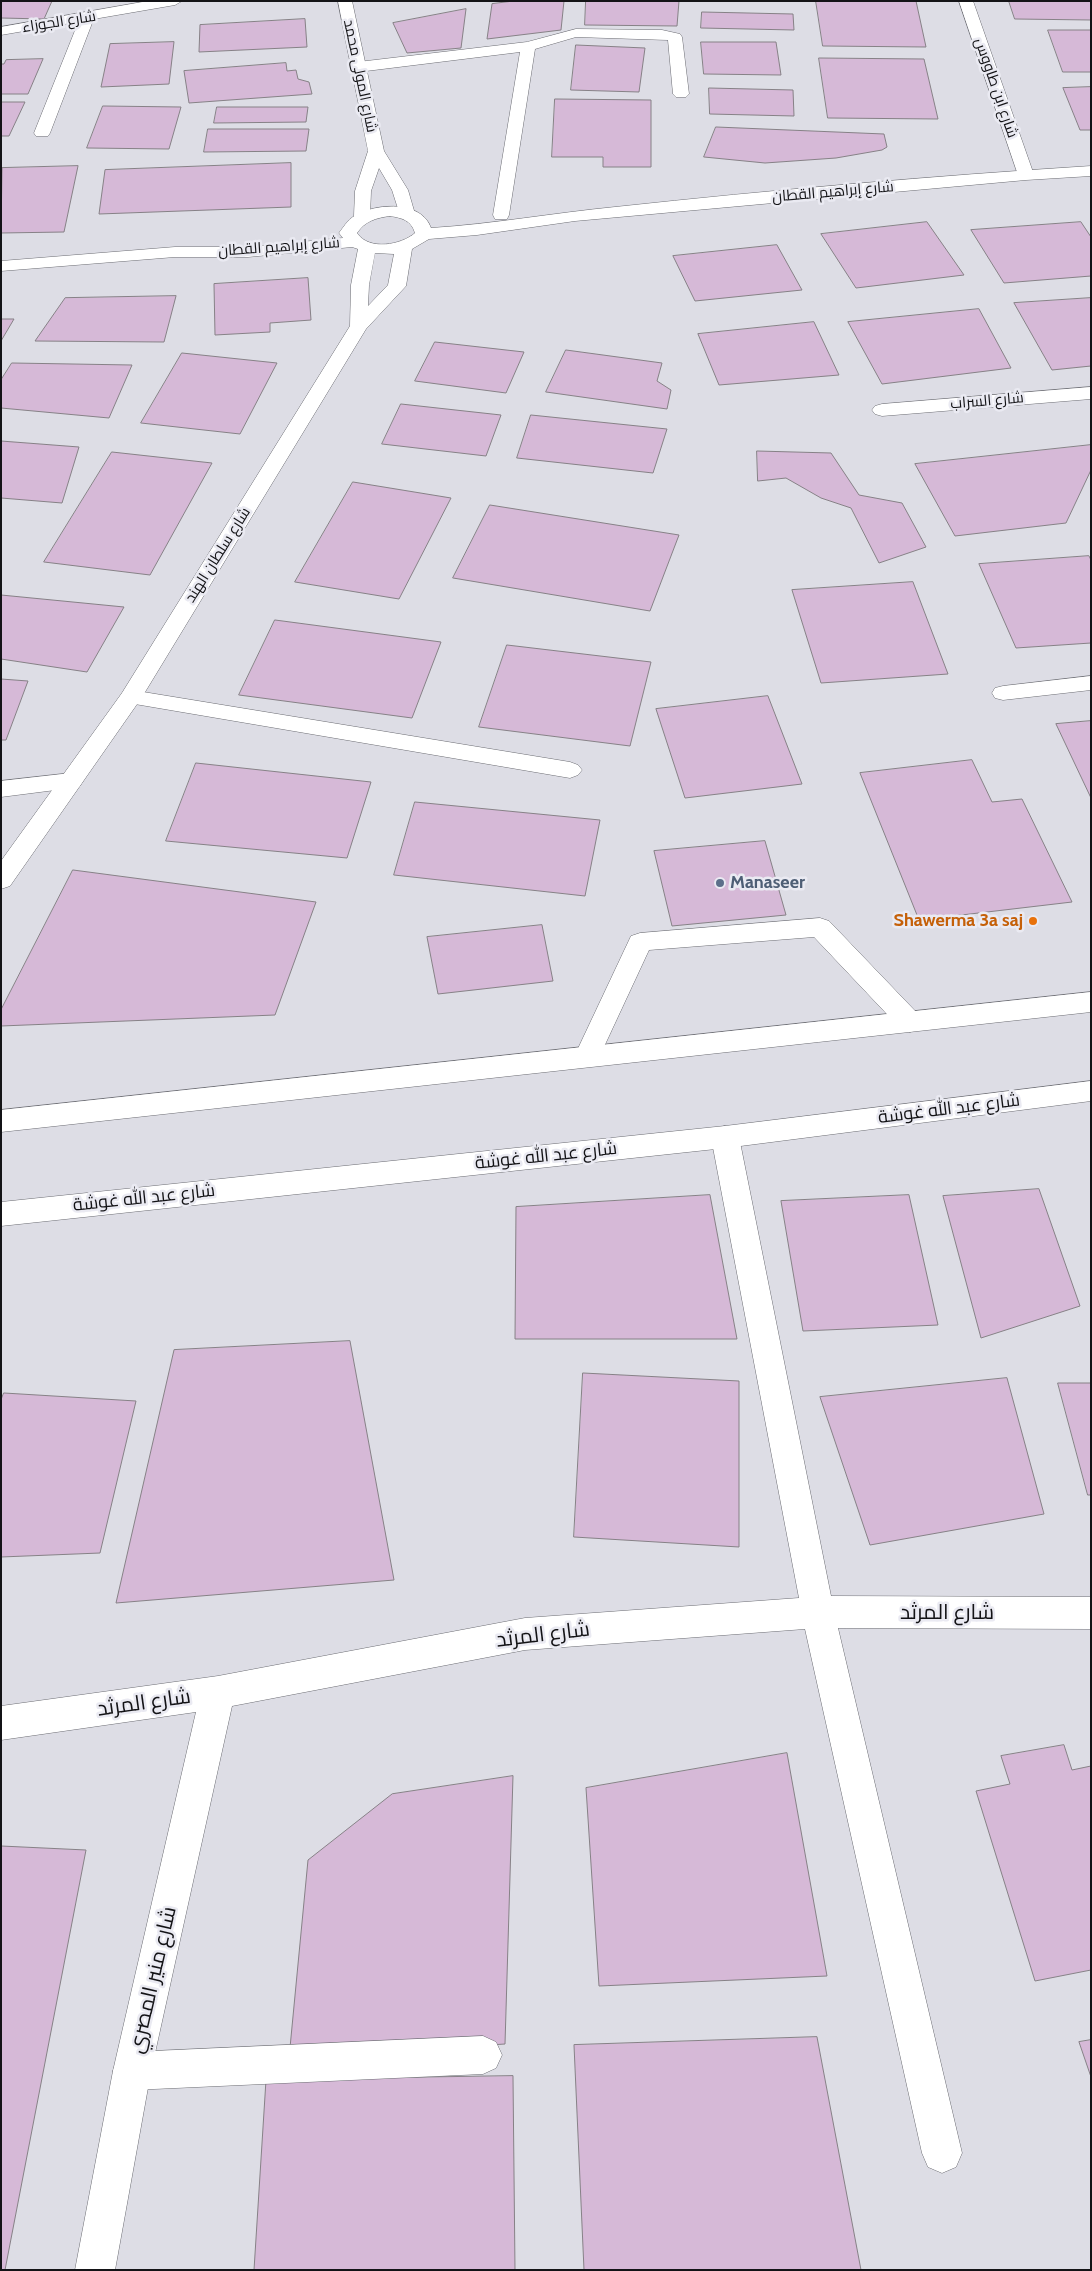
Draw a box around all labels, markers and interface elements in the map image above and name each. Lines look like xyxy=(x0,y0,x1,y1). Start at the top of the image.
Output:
street label: شارع الجوزاء xyxy=(21,7,97,37)
street label: شارع المولى محمد xyxy=(339,18,381,134)
street label: شارع ابن طاووس xyxy=(970,36,1022,140)
street label: شارع إبراهيم القطان xyxy=(771,178,895,206)
street label: شارع إبراهيم القطان xyxy=(218,234,340,260)
street label: شارع السراب xyxy=(950,389,1024,413)
street label: شارع سلطان الهند xyxy=(181,504,255,606)
place label: Manaseer xyxy=(730,872,805,894)
marker: Manaseer xyxy=(714,877,726,889)
place label: Shawerma 3a saj xyxy=(894,910,1023,932)
marker: Shawerma 3a saj xyxy=(1027,915,1039,927)
street label: شارع عبد الله غوشة xyxy=(877,1090,1021,1128)
street label: شارع عبد الله غوشة xyxy=(474,1138,618,1174)
street label: شارع عبد الله غوشة xyxy=(72,1180,216,1216)
street label: شارع المرثد xyxy=(900,1600,994,1626)
street label: شارع المرثد xyxy=(495,1617,591,1653)
street label: شارع المرثد xyxy=(96,1684,192,1722)
street label: شارع منير المصري xyxy=(124,1904,182,2056)

